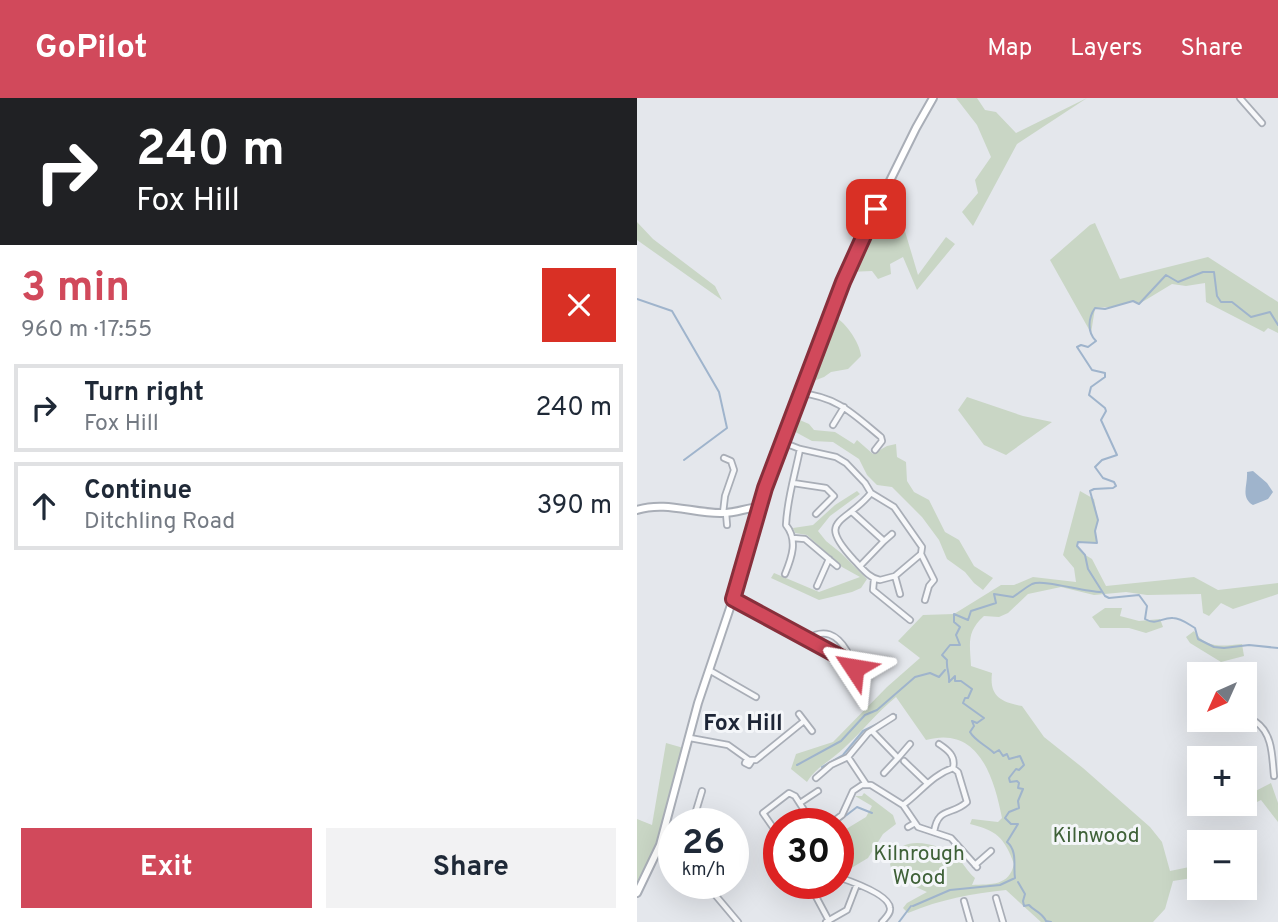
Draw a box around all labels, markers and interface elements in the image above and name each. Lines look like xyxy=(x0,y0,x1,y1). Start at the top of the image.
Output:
text: GoPilot xyxy=(35,28,148,70)
text: Map xyxy=(987,34,1032,64)
text: Layers xyxy=(1070,34,1142,64)
text: Share xyxy=(1180,34,1243,64)
text: 240 m xyxy=(136,121,285,183)
icon: right xyxy=(21,126,112,217)
pin xyxy=(846,179,906,239)
text: Fox Hill xyxy=(136,182,240,222)
icon: arrive xyxy=(857,190,895,228)
text: 3 min xyxy=(21,263,130,316)
button: close xyxy=(542,268,616,342)
text: 960 m · 17:55 xyxy=(21,316,152,345)
text: Turn right xyxy=(84,377,204,410)
icon: right xyxy=(25,389,63,427)
text: 240 m xyxy=(535,392,612,425)
text: Fox Hill xyxy=(84,410,159,439)
text: Continue xyxy=(84,475,192,508)
icon: ahead xyxy=(25,487,63,525)
text: 390 m xyxy=(537,490,612,523)
text: Ditchling Road xyxy=(84,508,235,537)
position arrow xyxy=(817,631,891,705)
north arrow xyxy=(1187,662,1257,732)
map controls xyxy=(1187,662,1257,900)
district label: Fox Hill xyxy=(703,710,783,739)
button: + xyxy=(1187,746,1257,816)
speed limit sign: 30 xyxy=(763,808,854,899)
text: 26 xyxy=(682,822,725,866)
park label: Kilnwood xyxy=(1052,823,1140,850)
button: Exit xyxy=(21,828,312,908)
button: Share xyxy=(326,828,616,908)
button: − xyxy=(1187,830,1257,900)
park label: Kilnrough Wood xyxy=(873,841,965,892)
text: km/h xyxy=(682,859,725,882)

